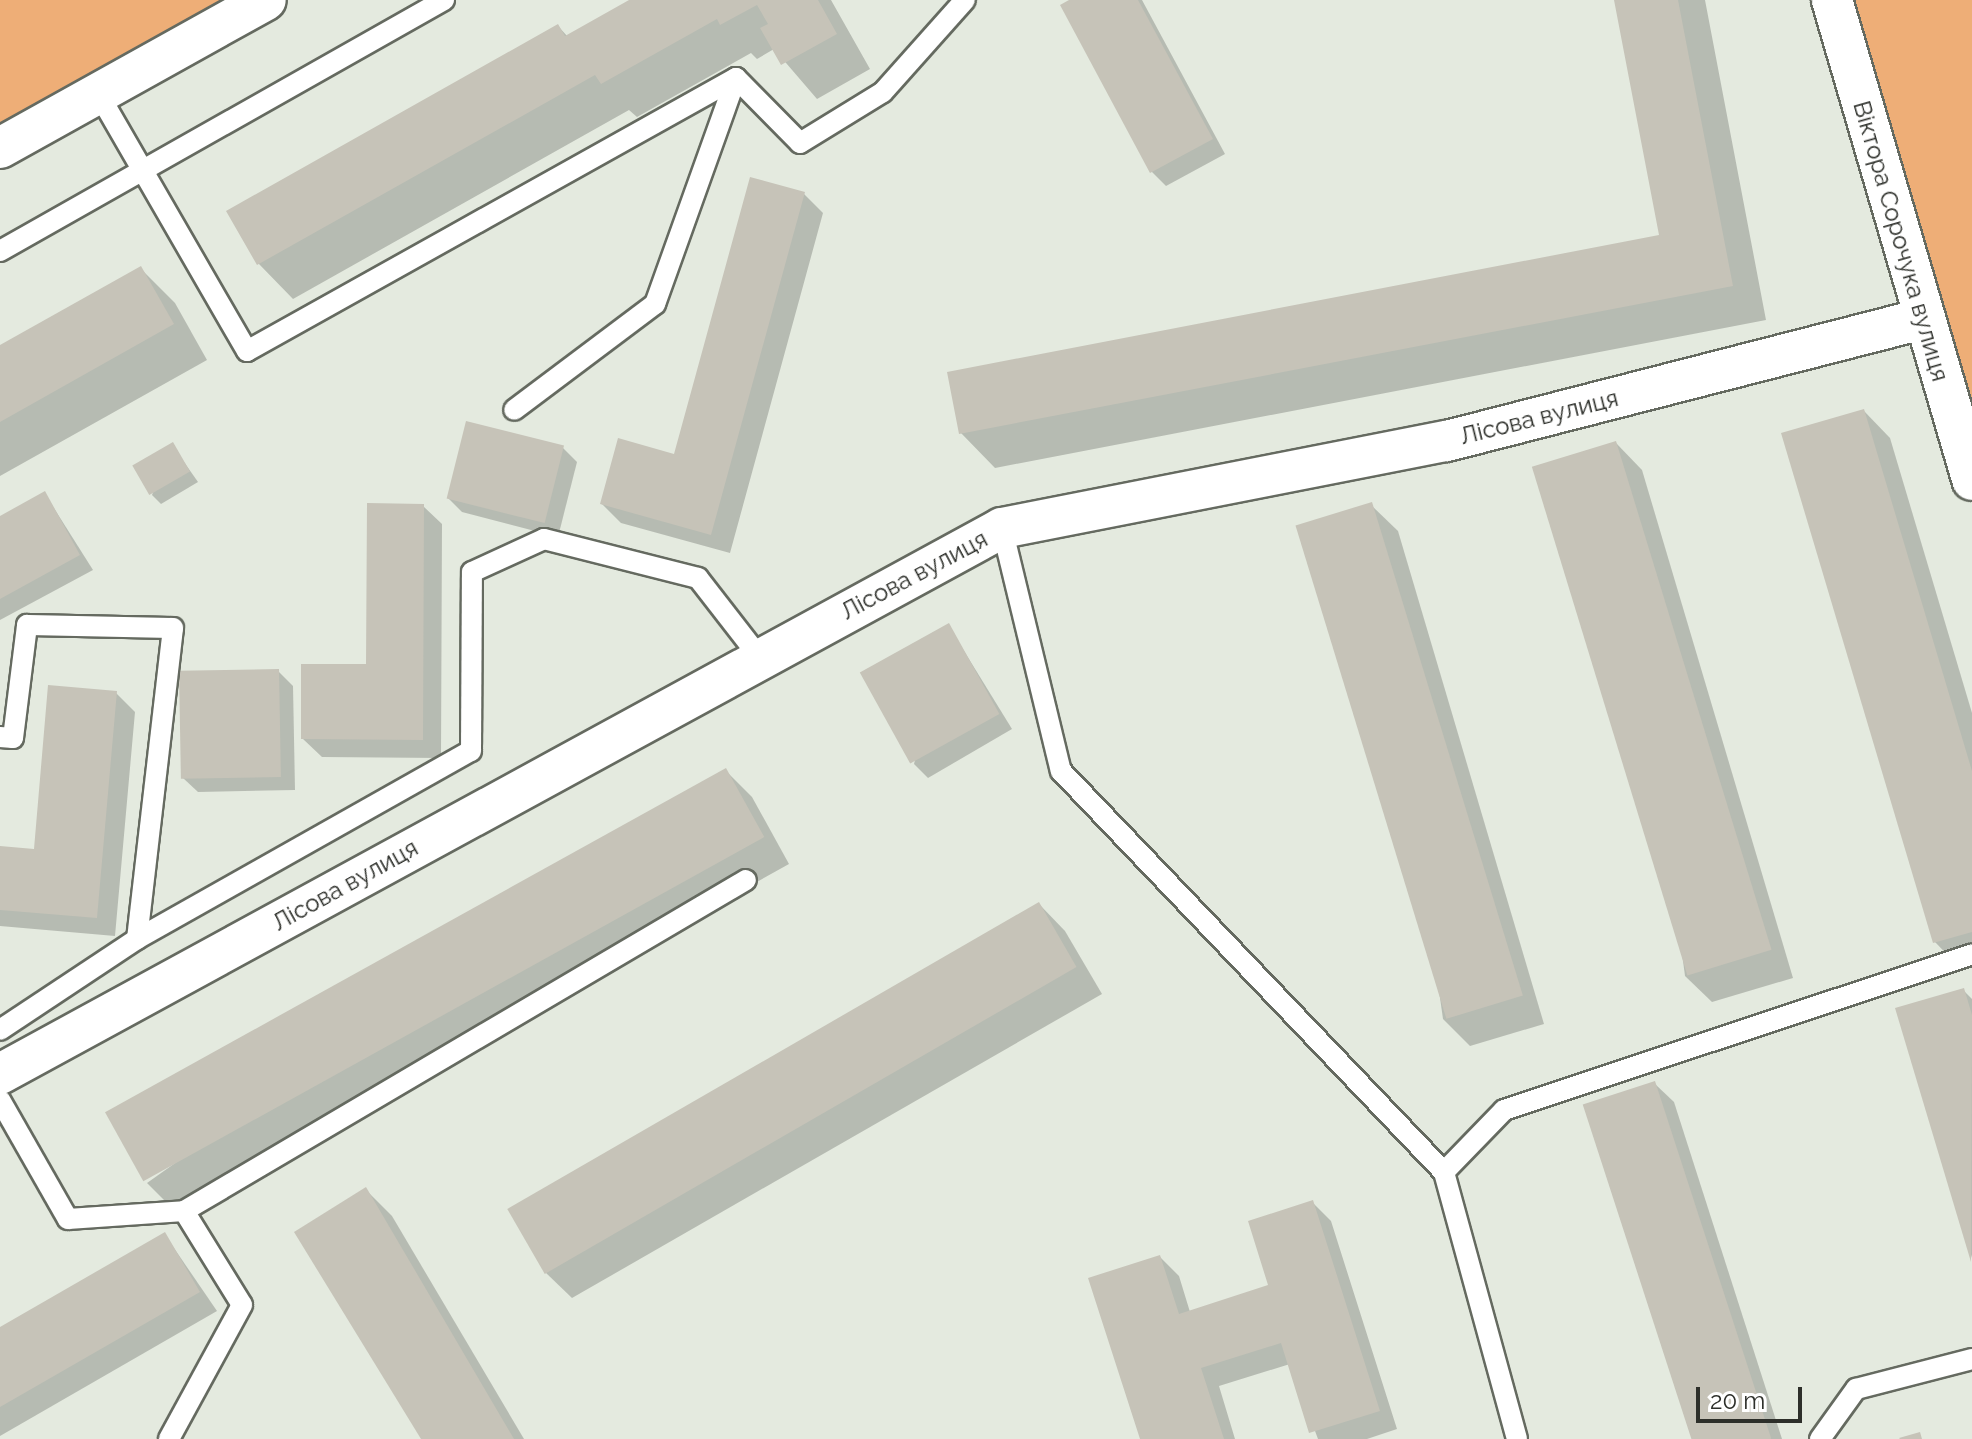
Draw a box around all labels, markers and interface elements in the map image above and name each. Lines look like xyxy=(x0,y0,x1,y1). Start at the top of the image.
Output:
street label: Віктора Сорочука вулиця xyxy=(1847,97,1955,385)
street label: Лісова вулиця xyxy=(1457,383,1621,451)
street label: Лісова вулиця xyxy=(836,524,992,626)
street label: Лісова вулиця xyxy=(267,833,423,937)
scale bar xyxy=(1700,1371,1806,1421)
text: 20 m xyxy=(1710,1386,1765,1415)

